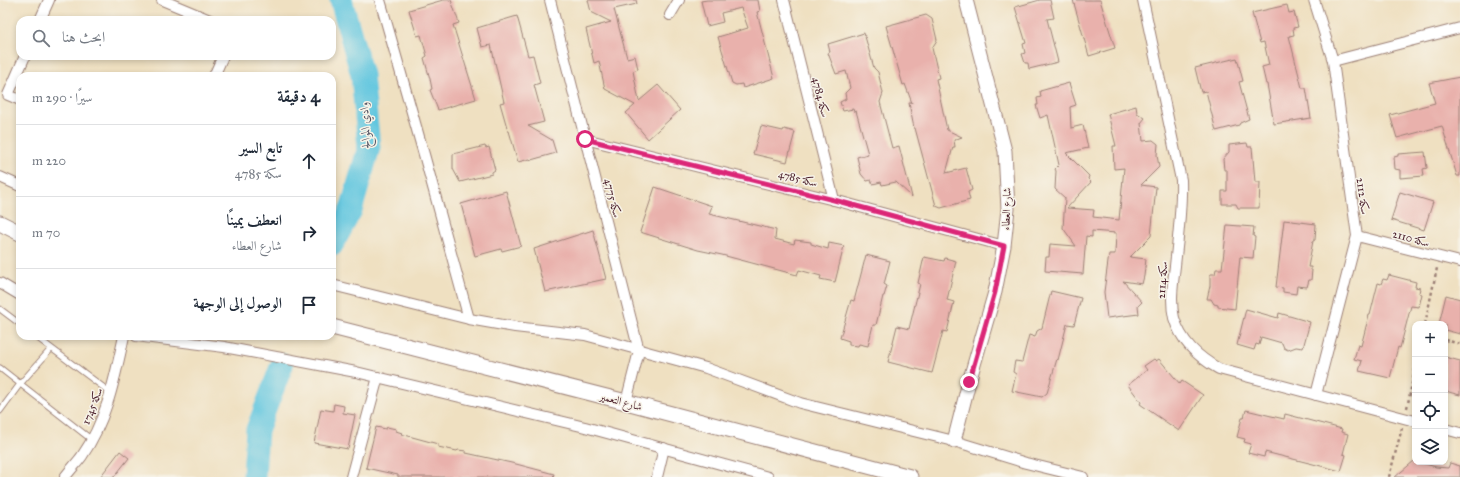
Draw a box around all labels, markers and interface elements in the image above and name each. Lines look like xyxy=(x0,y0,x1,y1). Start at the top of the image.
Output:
search box xyxy=(16,16,336,60)
icon: search xyxy=(30,27,52,49)
text: ابحث هنا xyxy=(62,28,105,46)
street label: سكة 4784 xyxy=(809,76,832,119)
text: 4 دقيقة xyxy=(277,86,320,107)
text: سيرًا · 290 m xyxy=(32,90,93,106)
water label: وادي الموالح xyxy=(357,101,376,149)
route start xyxy=(576,130,594,148)
text: تابع السير xyxy=(240,139,282,157)
icon: ahead xyxy=(298,150,320,172)
text: 220 m xyxy=(32,153,66,169)
text: سكة 4785 xyxy=(235,166,282,182)
street label: سكة 4785 xyxy=(777,167,819,190)
street label: سكة 4775 xyxy=(601,177,624,219)
street label: سكة 2112 xyxy=(1353,177,1372,215)
street label: شارع العطاء xyxy=(999,188,1017,231)
text: انعطف يمينًا xyxy=(227,211,282,229)
icon: right xyxy=(298,222,320,244)
text: 70 m xyxy=(32,225,60,241)
street label: سكة 2110 xyxy=(1391,227,1431,250)
text: شارع العطاء xyxy=(232,238,282,254)
street label: سكة 2114 xyxy=(1155,261,1170,299)
text: الوصول إلى الوجهة xyxy=(193,294,282,312)
icon: arrive xyxy=(298,294,320,316)
map controls xyxy=(1412,321,1448,465)
button: + xyxy=(1412,321,1448,357)
button: − xyxy=(1412,357,1448,393)
route end xyxy=(960,373,978,391)
street label: سكة 1745 xyxy=(79,386,105,427)
street label: شارع التعمير xyxy=(596,389,644,416)
button: locate xyxy=(1412,393,1448,429)
button: layers xyxy=(1412,429,1448,465)

